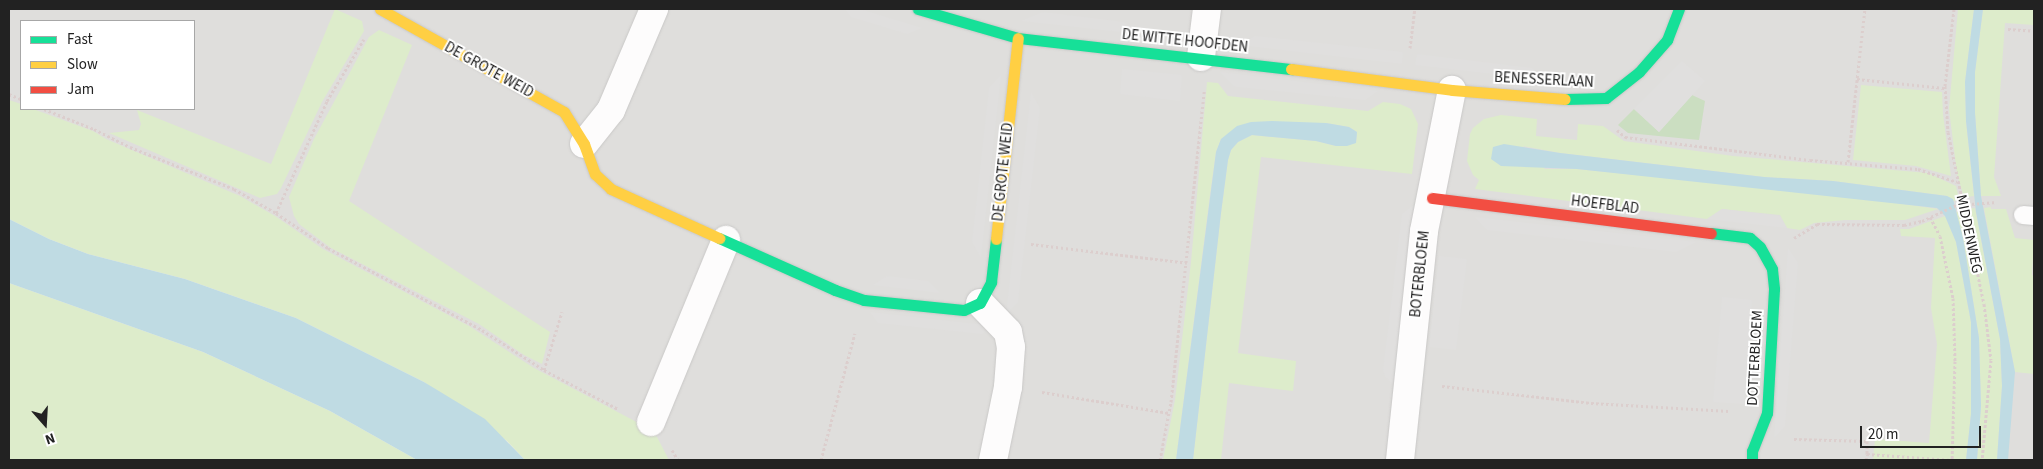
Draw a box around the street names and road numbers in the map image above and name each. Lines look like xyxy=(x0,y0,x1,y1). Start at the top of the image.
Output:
street label: DE WITTE HOOFDEN xyxy=(1121,25,1249,57)
street label: DE GROTE WEID xyxy=(441,38,537,102)
street label: BENESSERLAAN xyxy=(1494,68,1594,92)
street label: DE GROTE WEID xyxy=(989,122,1017,222)
street label: HOEFBLAD xyxy=(1570,192,1640,218)
street label: MIDDENWEG xyxy=(1952,193,1986,275)
street label: BOTERBLOEM xyxy=(1406,230,1434,318)
street label: DOTTERBLOEM xyxy=(1744,310,1766,406)

